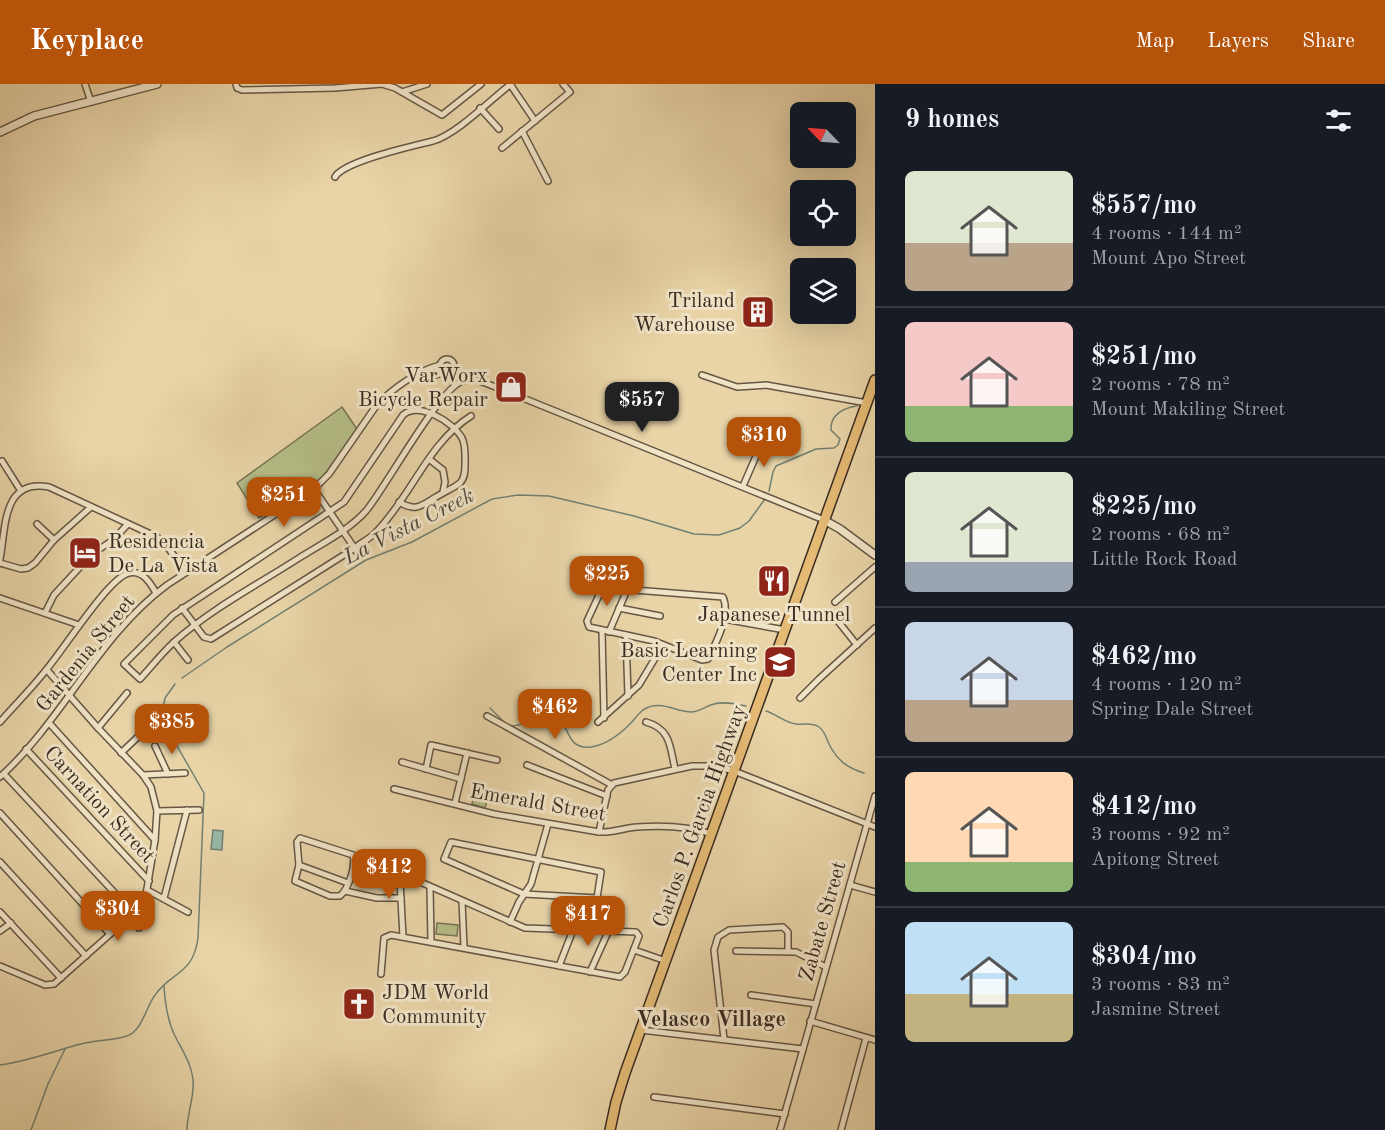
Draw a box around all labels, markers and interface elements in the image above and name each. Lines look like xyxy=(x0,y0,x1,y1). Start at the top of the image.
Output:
text: Keyplace xyxy=(30,28,144,56)
text: Map xyxy=(1135,31,1174,52)
text: Layers xyxy=(1207,31,1269,52)
text: Share xyxy=(1302,31,1355,52)
north arrow xyxy=(790,102,856,168)
map controls xyxy=(790,102,856,324)
icon: filters xyxy=(1322,104,1355,137)
text: 9 homes xyxy=(905,107,999,133)
button: locate xyxy=(790,180,856,246)
text: $557/mo xyxy=(1091,193,1197,219)
icon: home xyxy=(953,195,1025,267)
text: 4 rooms · 144 m² xyxy=(1091,224,1241,244)
text: Mount Apo Street xyxy=(1091,249,1246,269)
button: layers xyxy=(790,258,856,324)
place label: Triland Warehouse xyxy=(634,291,735,336)
building icon: Triland Warehouse xyxy=(740,294,776,330)
text: $251/mo xyxy=(1091,344,1197,370)
icon: home xyxy=(953,346,1025,418)
place label: VarWorx Bicycle Repair xyxy=(358,366,488,411)
shop icon: VarWorx Bicycle Repair xyxy=(493,369,529,405)
text: 2 rooms · 78 m² xyxy=(1091,375,1230,395)
pin: $557 xyxy=(606,382,678,433)
text: $557 xyxy=(619,391,665,411)
text: Mount Makiling Street xyxy=(1091,400,1285,420)
pin: $310 xyxy=(728,417,800,468)
text: $310 xyxy=(741,426,787,446)
pin: $251 xyxy=(248,477,320,528)
water label: La Vista Creek xyxy=(339,484,478,570)
text: $251 xyxy=(261,486,307,506)
text: $225/mo xyxy=(1091,494,1197,520)
icon: home xyxy=(953,496,1025,568)
text: 2 rooms · 68 m² xyxy=(1091,525,1230,545)
place label: Residencia De La Vista xyxy=(108,532,218,577)
hotel icon: Residencia De La Vista xyxy=(67,535,103,571)
text: Little Rock Road xyxy=(1091,550,1238,570)
pin: $225 xyxy=(571,556,643,607)
restaurant icon: Japanese Tunnel xyxy=(756,563,792,599)
text: $225 xyxy=(584,565,630,585)
street label: Gardenia Street xyxy=(33,592,140,716)
place label: Japanese Tunnel xyxy=(698,605,851,626)
place label: Basic Learning Center Inc xyxy=(620,641,758,686)
school or university icon: Basic Learning Center Inc xyxy=(762,644,798,680)
text: $462/mo xyxy=(1091,644,1197,670)
icon: home xyxy=(953,646,1025,718)
text: 4 rooms · 120 m² xyxy=(1091,675,1241,695)
pin: $462 xyxy=(519,689,591,740)
text: $462 xyxy=(532,698,578,718)
text: Spring Dale Street xyxy=(1091,700,1253,720)
street label: Carlos P. Garcia Highway xyxy=(650,702,750,931)
pin: $385 xyxy=(136,704,208,755)
text: $385 xyxy=(149,713,195,733)
street label: Carnation Street xyxy=(40,743,158,867)
street label: Emerald Street xyxy=(468,781,608,826)
text: $412/mo xyxy=(1091,794,1197,820)
icon: home xyxy=(953,796,1025,868)
text: 3 rooms · 92 m² xyxy=(1091,825,1230,845)
pin: $412 xyxy=(353,849,425,900)
text: Apitong Street xyxy=(1091,850,1219,870)
text: $412 xyxy=(366,858,412,878)
street label: Zabate Street xyxy=(796,859,851,984)
pin: $304 xyxy=(82,891,154,942)
pin: $417 xyxy=(552,896,624,947)
text: $304 xyxy=(95,900,141,920)
text: $417 xyxy=(565,905,611,925)
text: $304/mo xyxy=(1091,944,1197,970)
icon: home xyxy=(953,946,1025,1018)
text: 3 rooms · 83 m² xyxy=(1091,975,1230,995)
place label: JDM World Community xyxy=(382,983,489,1028)
church icon: JDM World Community xyxy=(341,986,377,1022)
text: Jasmine Street xyxy=(1091,1000,1220,1020)
district label: Velasco Village xyxy=(636,1009,786,1031)

